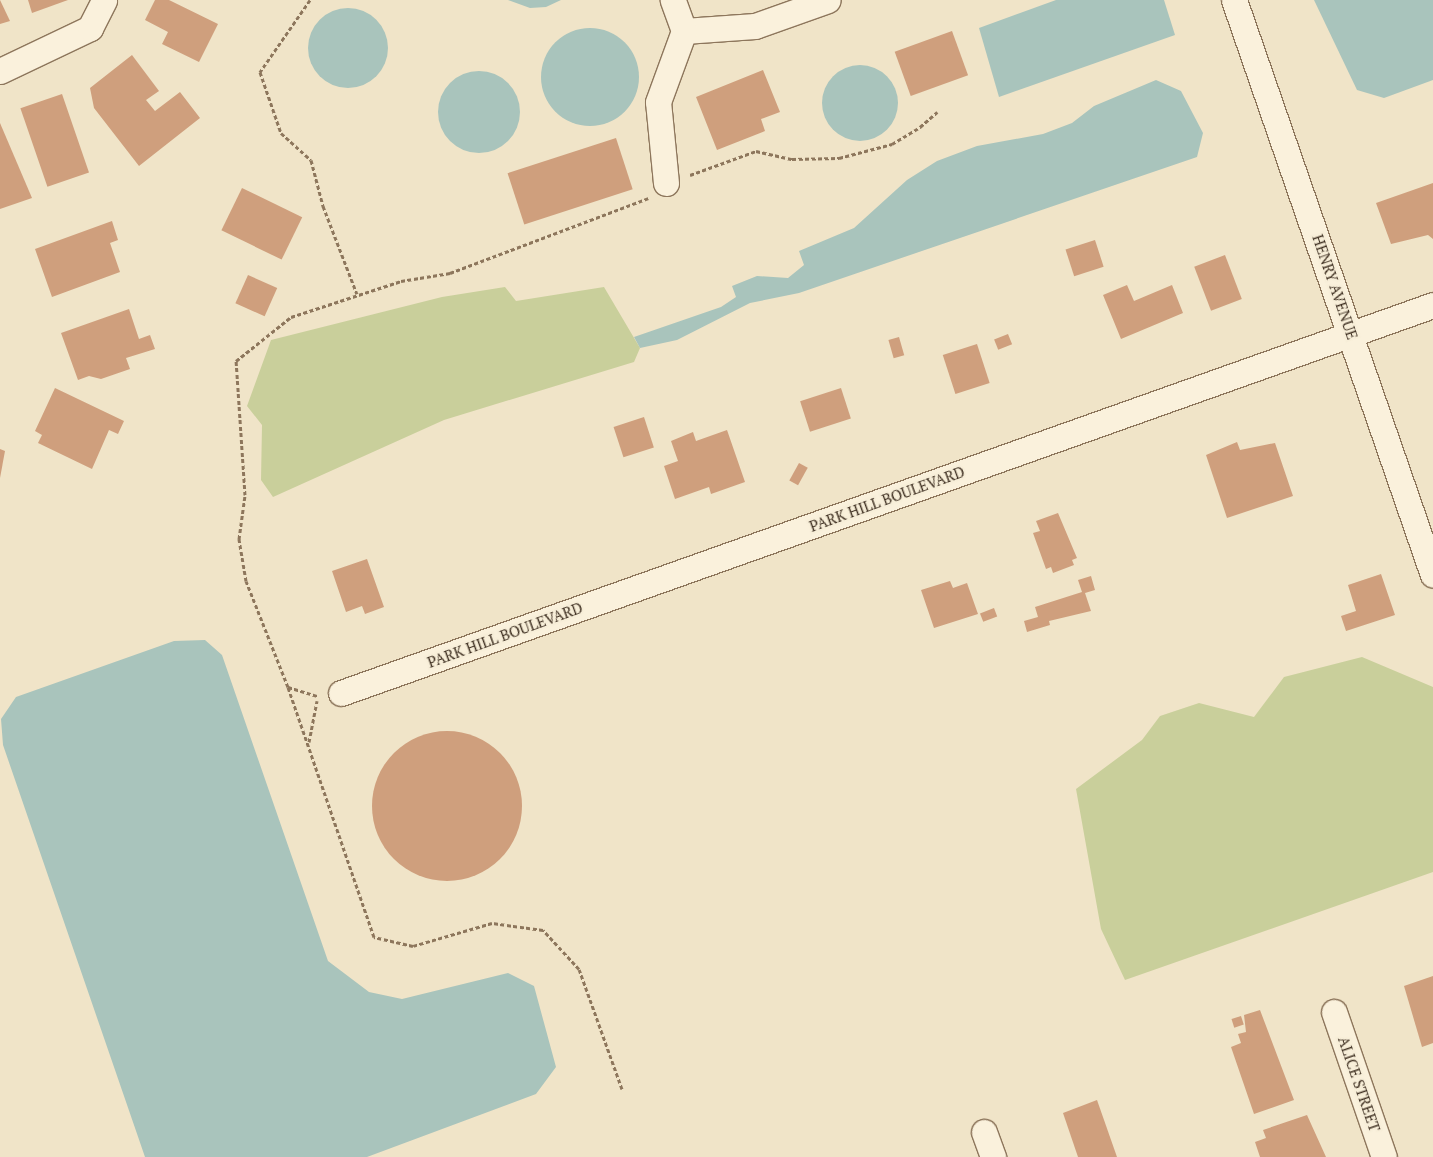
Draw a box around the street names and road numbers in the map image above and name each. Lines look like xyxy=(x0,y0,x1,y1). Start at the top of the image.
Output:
street label: HENRY AVENUE xyxy=(1309,232,1361,342)
street label: PARK HILL BOULEVARD xyxy=(807,463,967,535)
street label: PARK HILL BOULEVARD xyxy=(425,599,585,671)
street label: ALICE STREET xyxy=(1334,1034,1384,1134)

